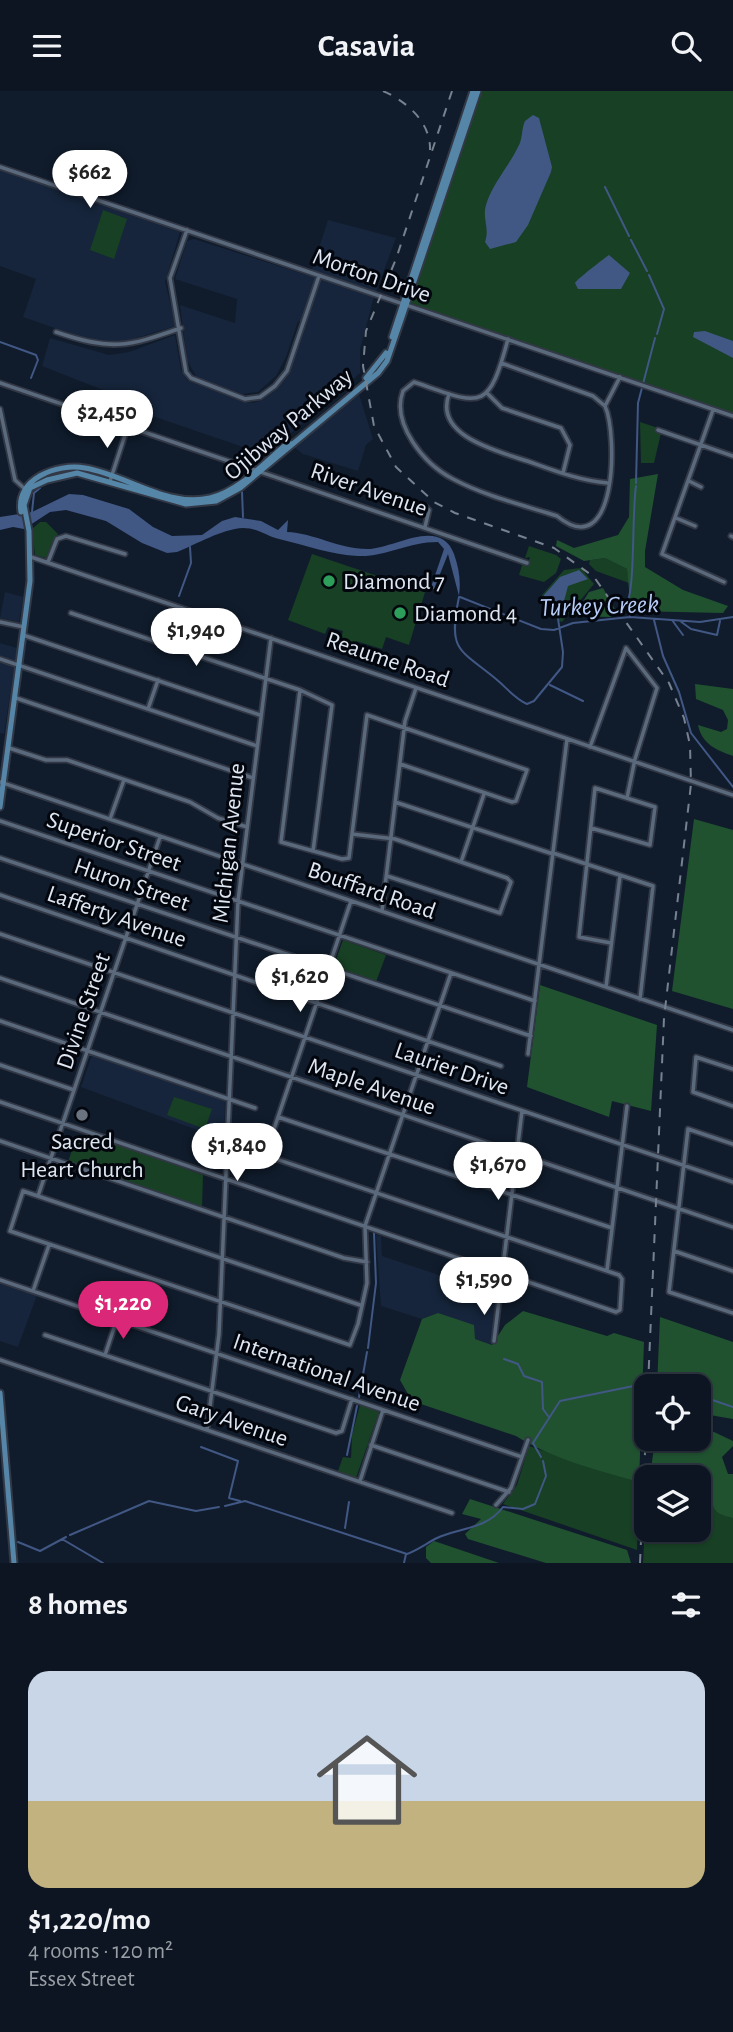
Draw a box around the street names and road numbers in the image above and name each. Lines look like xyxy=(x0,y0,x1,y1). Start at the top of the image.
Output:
street label: Morton Drive xyxy=(310,245,434,307)
street label: Ojibway Parkway xyxy=(220,364,357,485)
street label: River Avenue xyxy=(307,459,430,521)
street label: Reaume Road xyxy=(323,628,452,692)
street label: Michigan Avenue xyxy=(209,762,249,924)
street label: Superior Street xyxy=(44,808,184,876)
street label: Huron Street xyxy=(71,854,193,916)
street label: Bouffard Road xyxy=(305,858,439,924)
street label: Lafferty Avenue xyxy=(44,882,189,952)
street label: Divine Street xyxy=(53,950,115,1073)
street label: Laurier Drive xyxy=(391,1038,512,1100)
street label: Maple Avenue xyxy=(305,1054,438,1120)
street label: International Avenue xyxy=(230,1330,423,1416)
street label: Gary Avenue xyxy=(172,1391,291,1451)

